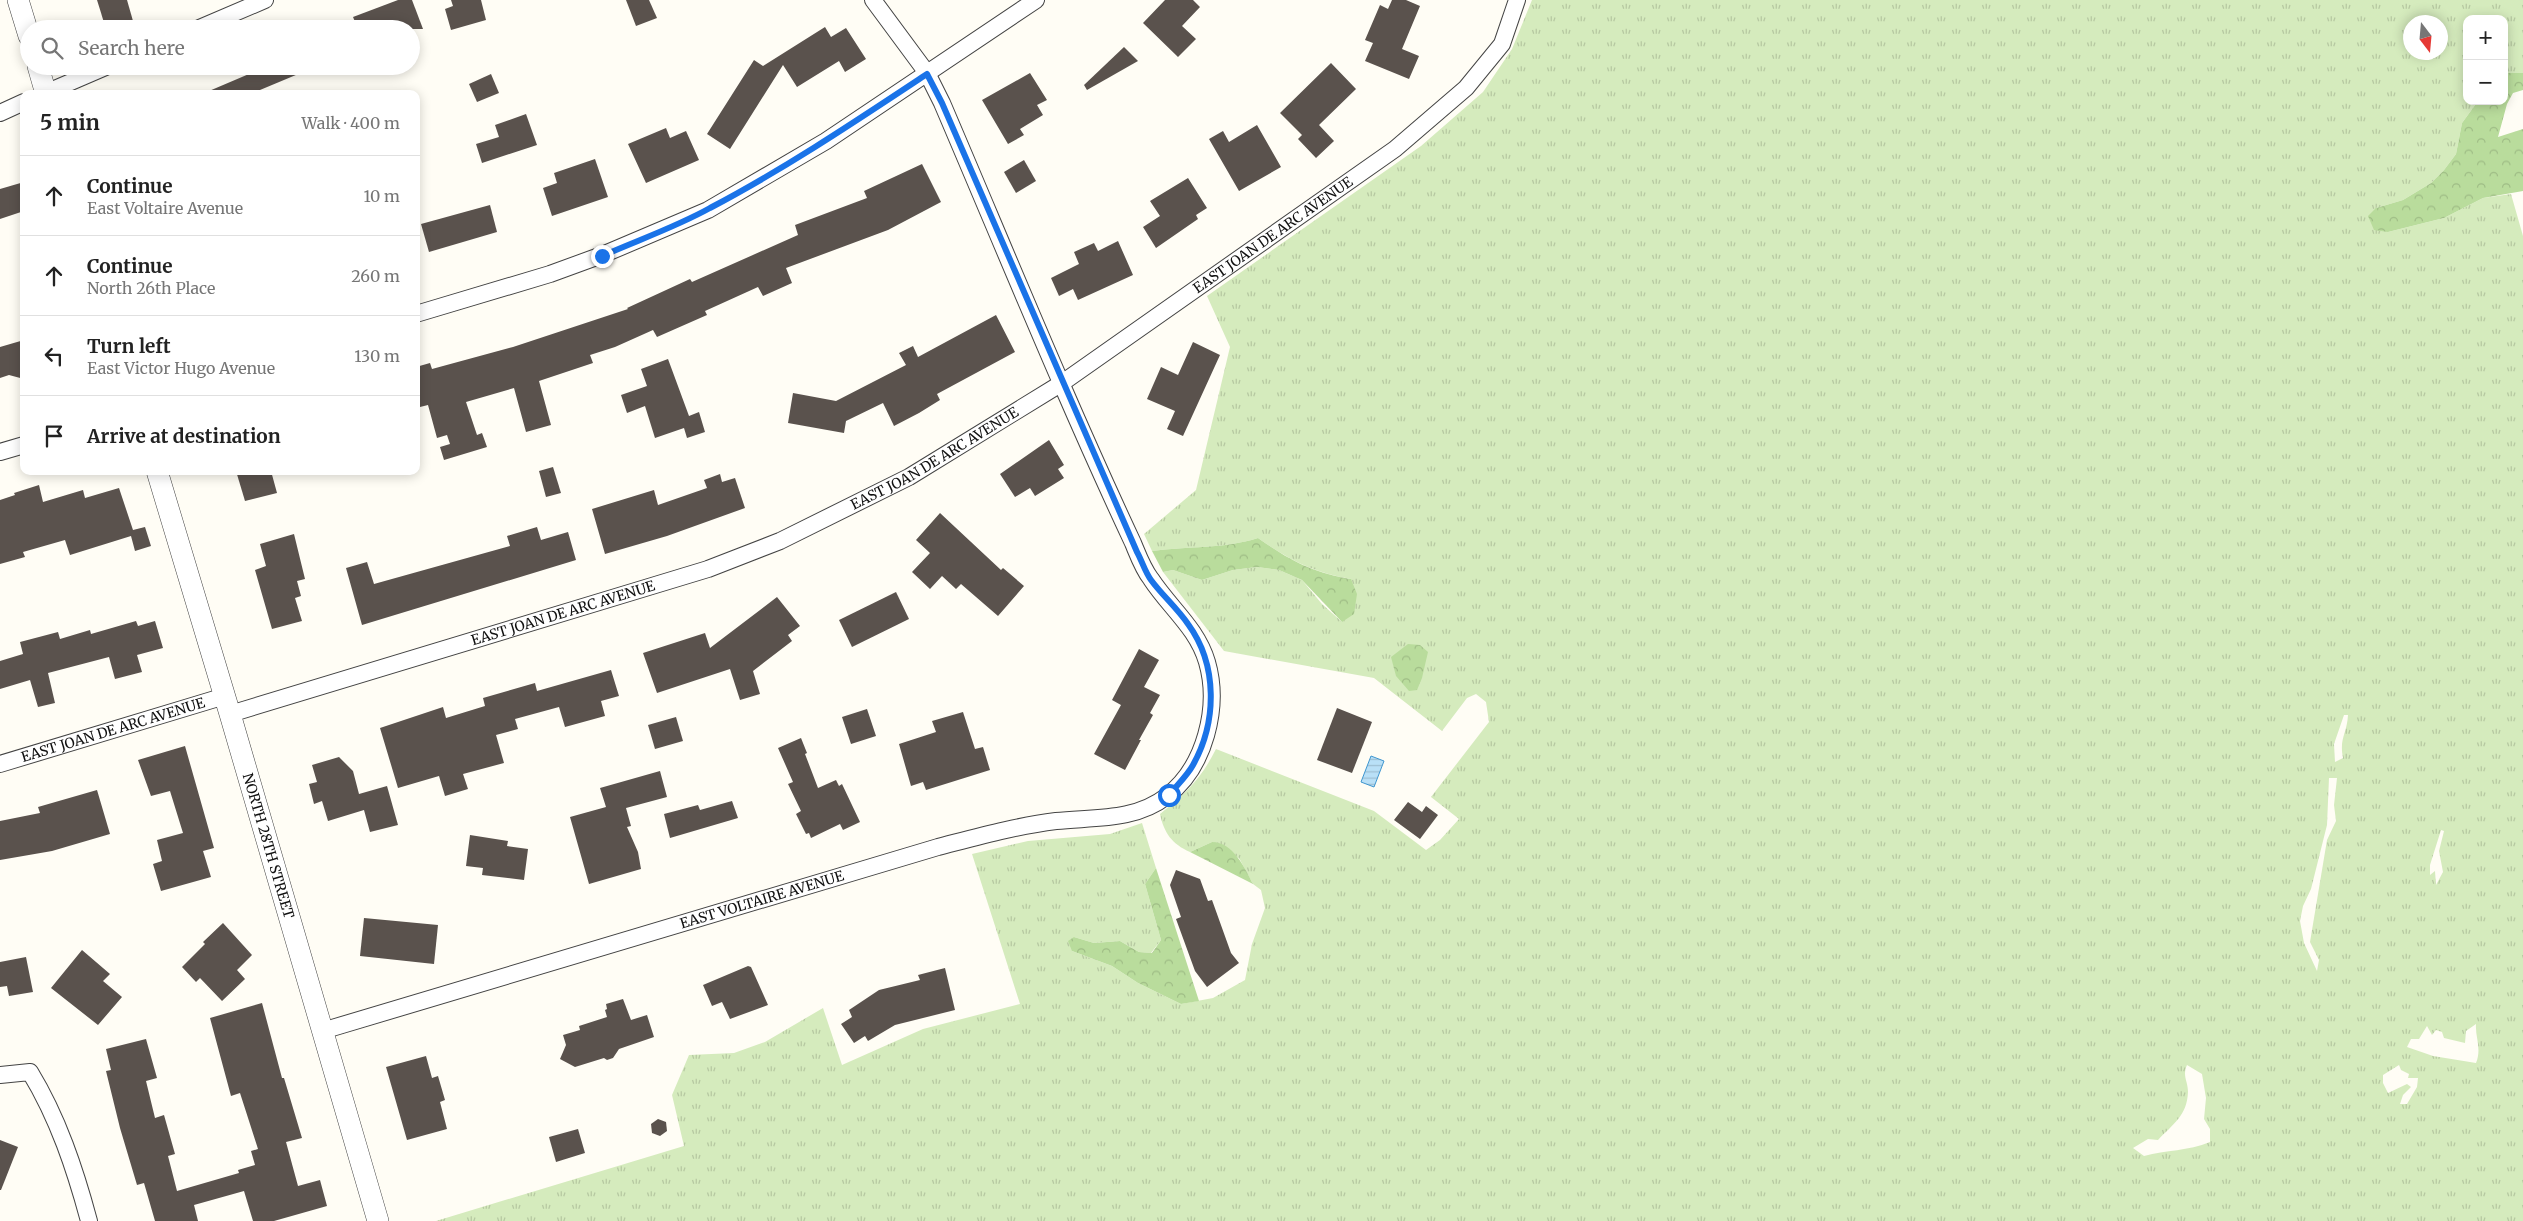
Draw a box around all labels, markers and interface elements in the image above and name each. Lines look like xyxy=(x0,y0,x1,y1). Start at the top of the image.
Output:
north arrow xyxy=(2403,15,2448,60)
map controls xyxy=(2463,15,2508,105)
button: + xyxy=(2463,15,2508,60)
search box xyxy=(20,20,420,75)
icon: search xyxy=(38,34,66,62)
text: Search here xyxy=(78,36,185,60)
button: − xyxy=(2463,60,2508,105)
text: 5 min xyxy=(40,109,100,136)
text: Walk · 400 m xyxy=(301,113,400,133)
street label: EAST JOAN DE ARC AVENUE xyxy=(1190,173,1356,297)
text: Continue xyxy=(87,174,173,198)
icon: ahead xyxy=(40,182,68,210)
text: 10 m xyxy=(363,186,400,206)
text: East Voltaire Avenue xyxy=(87,198,243,218)
route end xyxy=(591,245,614,268)
text: Continue xyxy=(87,254,173,278)
icon: ahead xyxy=(40,262,68,290)
text: 260 m xyxy=(351,266,400,286)
text: North 26th Place xyxy=(87,278,215,298)
text: Turn left xyxy=(87,334,171,358)
icon: left xyxy=(40,342,68,370)
text: 130 m xyxy=(354,346,400,366)
text: East Victor Hugo Avenue xyxy=(87,358,275,378)
street label: EAST JOAN DE ARC AVENUE xyxy=(847,403,1022,514)
icon: arrive xyxy=(40,422,68,450)
text: Arrive at destination xyxy=(87,424,281,448)
street label: EAST JOAN DE ARC AVENUE xyxy=(469,577,657,649)
street label: EAST JOAN DE ARC AVENUE xyxy=(19,694,207,766)
street label: NORTH 28TH STREET xyxy=(239,771,298,921)
route start xyxy=(1158,784,1181,807)
street label: EAST VOLTAIRE AVENUE xyxy=(678,867,846,933)

